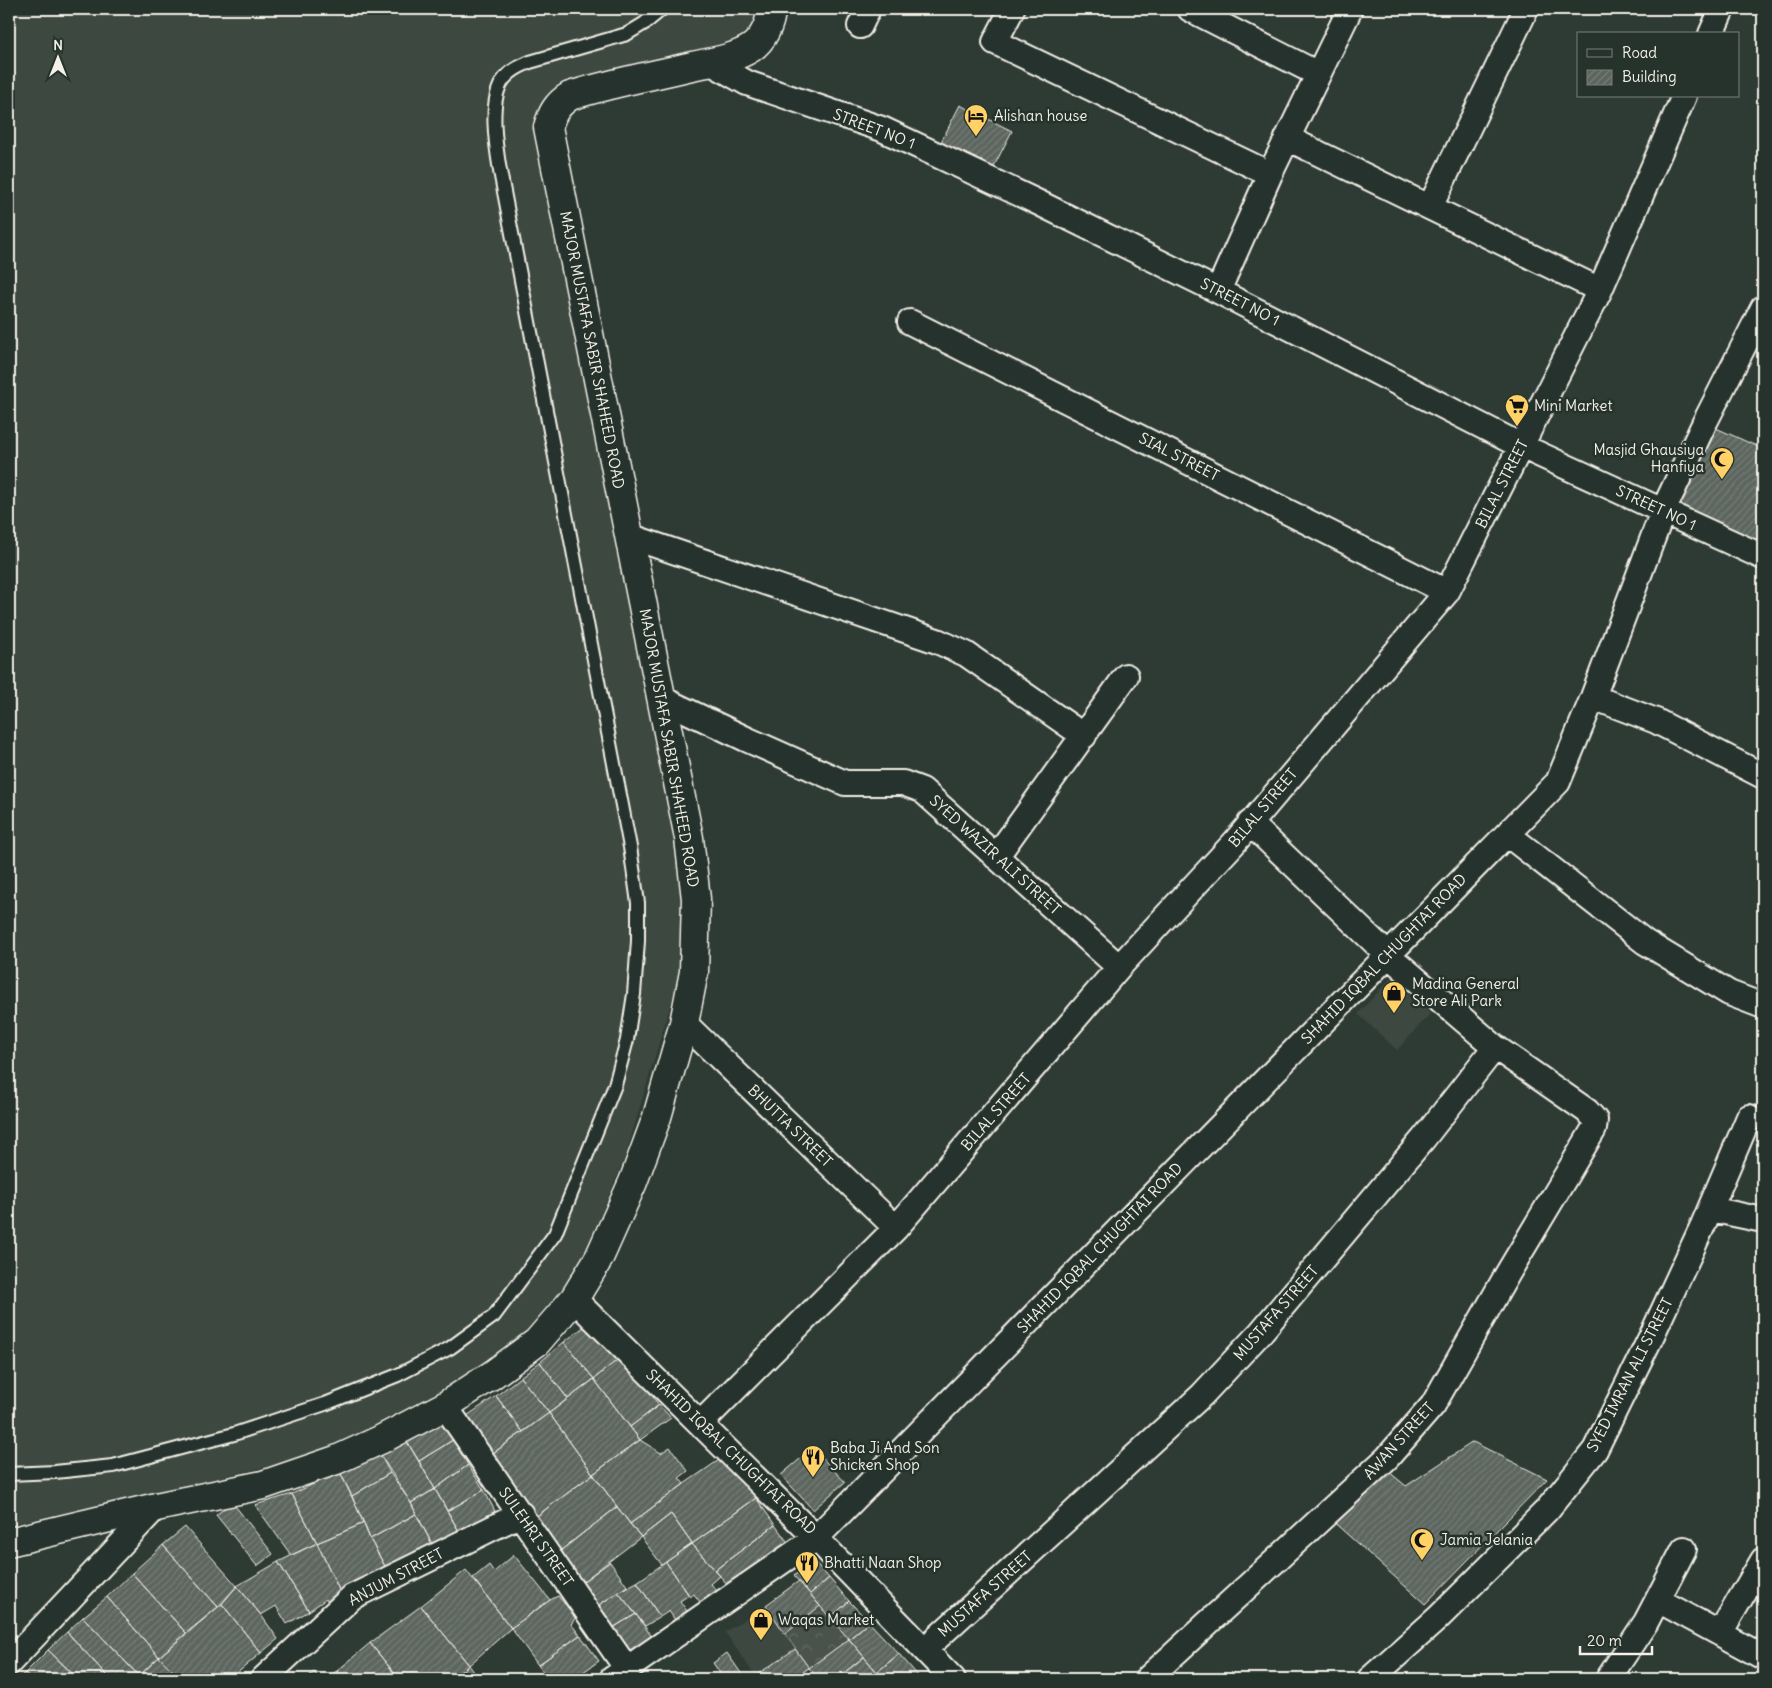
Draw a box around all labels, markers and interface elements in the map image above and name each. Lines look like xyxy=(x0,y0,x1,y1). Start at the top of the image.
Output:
north arrow xyxy=(32,32,82,82)
legend xyxy=(1577,32,1740,98)
text: N xyxy=(53,36,63,54)
text: Road xyxy=(1622,43,1657,62)
text: Building xyxy=(1622,67,1677,86)
hotel icon: Alishan house xyxy=(963,103,989,137)
street label: STREET NO 1 xyxy=(831,104,918,153)
place label: Alishan house xyxy=(994,106,1087,125)
street label: MAJOR MUSTAFA SABIR SHAHEED ROAD xyxy=(556,209,629,490)
street label: STREET NO 1 xyxy=(1198,274,1283,330)
supermarket icon: Mini Market xyxy=(1504,393,1530,427)
place label: Mini Market xyxy=(1534,396,1613,415)
street label: SIAL STREET xyxy=(1136,428,1223,485)
street label: BILAL STREET xyxy=(1471,436,1532,531)
place label: Masjid Ghausiya Hanfiya xyxy=(1593,440,1704,476)
mosque icon: Masjid Ghausiya Hanfiya xyxy=(1709,446,1735,480)
street label: STREET NO 1 xyxy=(1613,481,1699,534)
street label: MAJOR MUSTAFA SABIR SHAHEED ROAD xyxy=(636,607,703,889)
street label: BILAL STREET xyxy=(1224,764,1301,851)
street label: SYED WAZIR ALI STREET xyxy=(926,791,1065,919)
street label: SHAHID IQBAL CHUGHTAI ROAD xyxy=(1297,869,1470,1048)
place label: Madina General Store Ali Park xyxy=(1412,974,1519,1010)
shop icon: Madina General Store Ali Park xyxy=(1381,980,1407,1014)
street label: BILAL STREET xyxy=(957,1069,1035,1154)
street label: BHUTTA STREET xyxy=(744,1081,837,1171)
street label: SHAHID IQBAL CHUGHTAI ROAD xyxy=(1013,1158,1186,1337)
street label: MUSTAFA STREET xyxy=(1229,1261,1322,1364)
street label: SYED IMRAN ALI STREET xyxy=(1582,1294,1677,1455)
street label: SHAHID IQBAL CHUGHTAI ROAD xyxy=(642,1365,821,1538)
street label: AWAN STREET xyxy=(1359,1398,1438,1483)
place label: Baba Ji And Son Shicken Shop xyxy=(830,1438,940,1474)
restaurant icon: Baba Ji And Son Shicken Shop xyxy=(800,1444,826,1478)
street label: SULEHRI STREET xyxy=(495,1483,578,1590)
mosque icon: Jamia Jelania xyxy=(1409,1527,1435,1561)
place label: Jamia Jelania xyxy=(1440,1530,1533,1549)
street label: ANJUM STREET xyxy=(345,1543,447,1610)
street label: MUSTAFA STREET xyxy=(934,1546,1036,1641)
restaurant icon: Bhatti Naan Shop xyxy=(794,1550,820,1584)
place label: Bhatti Naan Shop xyxy=(824,1553,942,1572)
shop icon: Waqas Market xyxy=(748,1607,774,1641)
place label: Waqas Market xyxy=(778,1610,874,1629)
scale bar xyxy=(1580,1623,1652,1655)
text: 20 m xyxy=(1587,1631,1622,1650)

